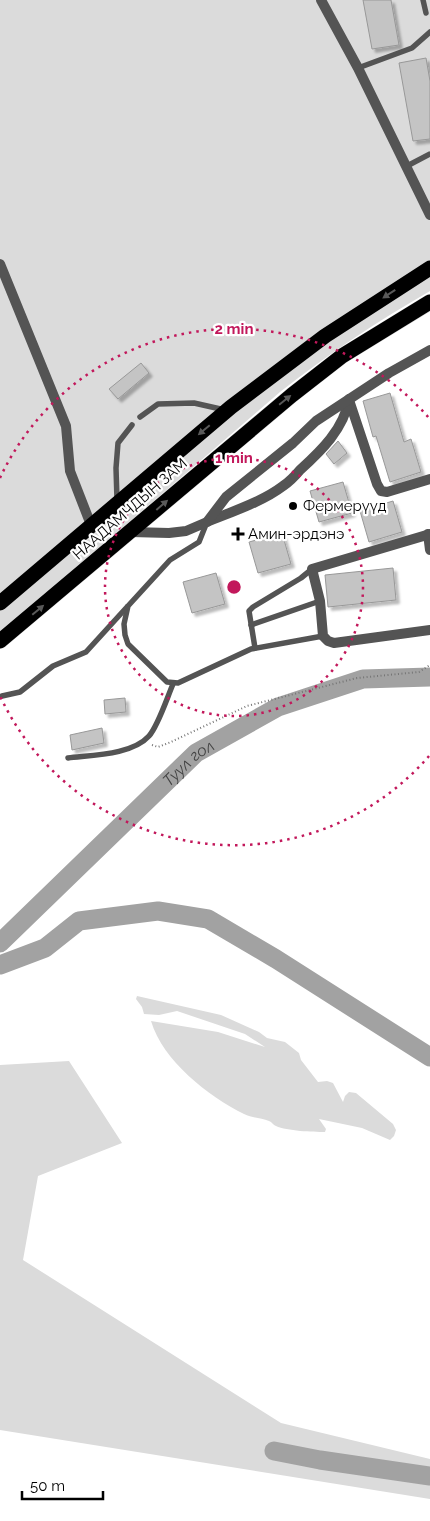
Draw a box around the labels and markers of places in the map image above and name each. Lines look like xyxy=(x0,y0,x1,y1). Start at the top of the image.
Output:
place label: Фермерүүд xyxy=(303,497,387,515)
marker: Фермерүүд xyxy=(287,500,299,512)
place label: Амин-эрдэнэ xyxy=(248,525,344,543)
marker: Амин-эрдэнэ xyxy=(232,528,244,540)
centre of rings xyxy=(225,578,243,596)

